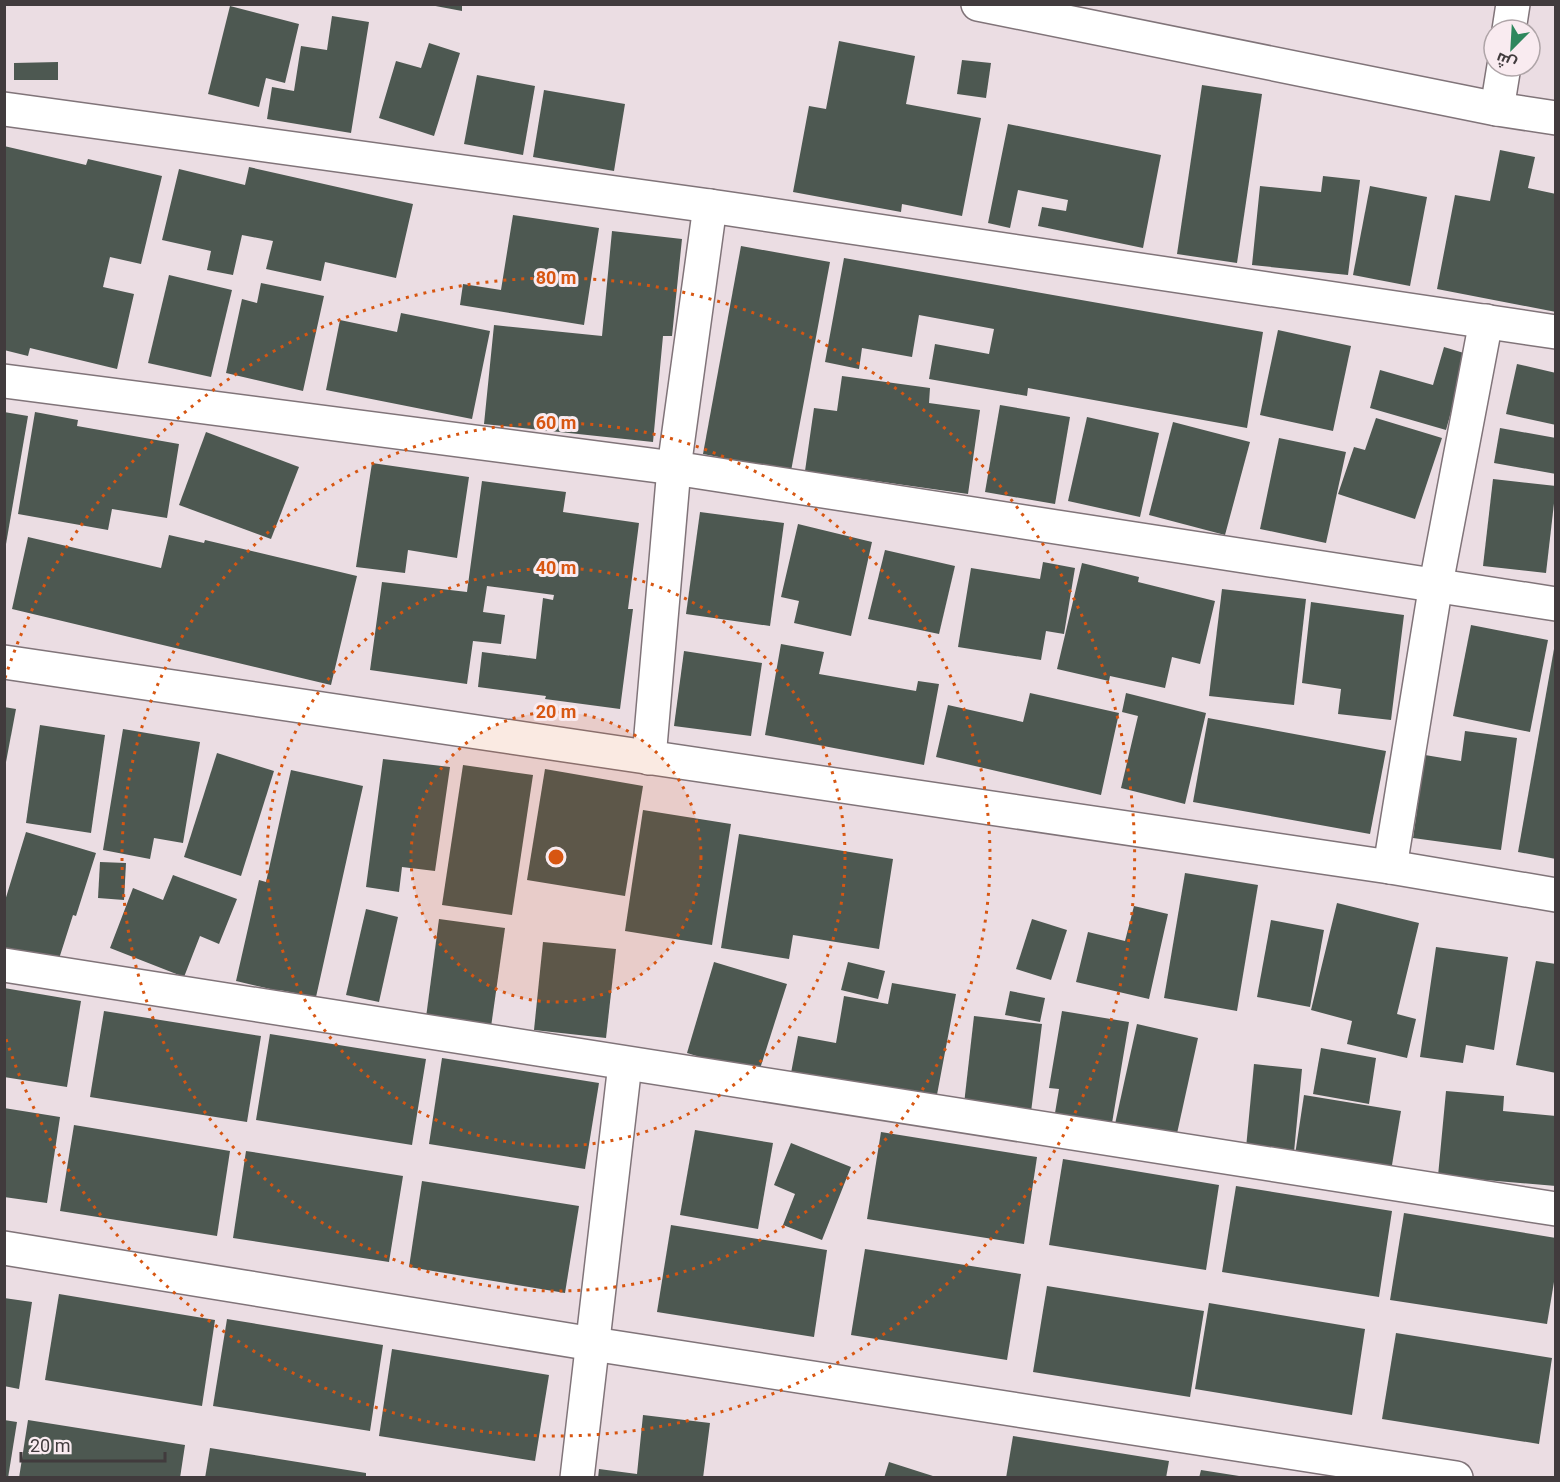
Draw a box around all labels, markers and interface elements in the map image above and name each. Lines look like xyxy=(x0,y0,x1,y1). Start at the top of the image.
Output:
north arrow xyxy=(1482,18,1542,78)
text: ش xyxy=(1493,48,1519,74)
text: 80 m xyxy=(536,267,576,288)
text: 60 m xyxy=(536,412,576,433)
text: 40 m xyxy=(536,557,576,578)
text: 20 m xyxy=(536,701,576,722)
centre of rings xyxy=(546,847,566,867)
scale bar xyxy=(21,1425,165,1463)
text: 20 m xyxy=(30,1435,70,1456)

